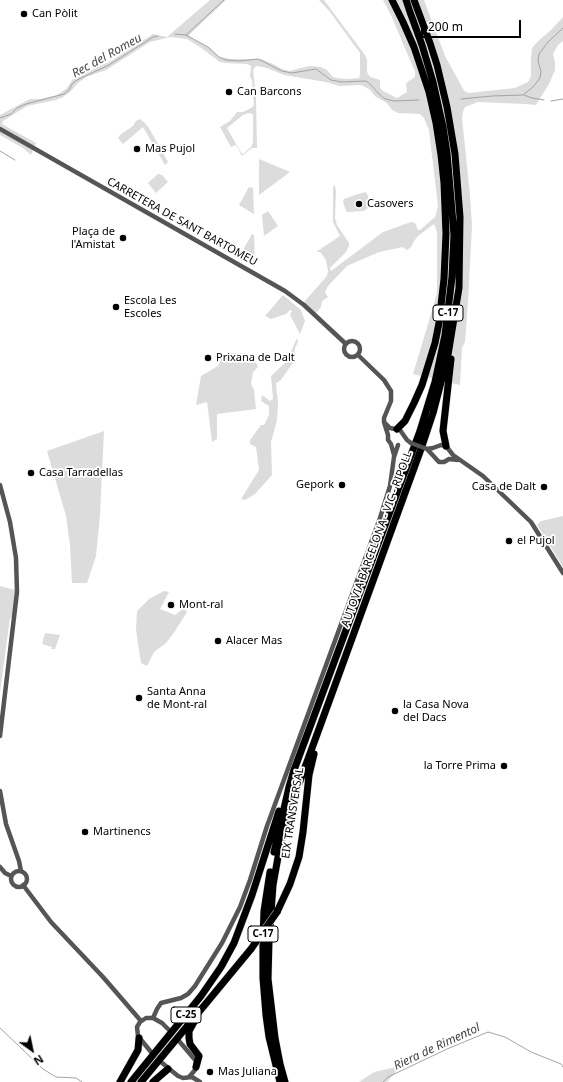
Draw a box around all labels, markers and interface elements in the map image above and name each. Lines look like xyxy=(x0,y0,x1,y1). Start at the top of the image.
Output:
place label: Can Pòlit xyxy=(32,7,78,21)
marker: Can Pòlit xyxy=(19,9,29,19)
scale bar xyxy=(423,12,523,38)
text: 200 m xyxy=(428,18,463,35)
water label: Rec del Romeu xyxy=(70,31,144,81)
place label: Can Barcons xyxy=(237,85,301,99)
marker: Can Barcons xyxy=(224,87,234,97)
place label: Mas Pujol xyxy=(145,142,195,156)
marker: Mas Pujol xyxy=(132,144,142,154)
street label: CARRETERA DE SANT BARTOMEU xyxy=(105,175,259,269)
place label: Casovers xyxy=(367,197,413,211)
marker: Casovers xyxy=(354,199,364,209)
place label: Plaça de l'Amistat xyxy=(71,225,115,251)
marker: Plaça de l'Amistat xyxy=(118,233,128,243)
place label: Escola Les Escoles xyxy=(124,294,176,320)
marker: Escola Les Escoles xyxy=(111,302,121,312)
road number: C-17 xyxy=(433,305,463,321)
place label: Prixana de Dalt xyxy=(216,351,295,365)
marker: Prixana de Dalt xyxy=(203,353,213,363)
street label: AUTOVIA BARCELONA - VIC - RIPOLL xyxy=(339,449,415,629)
place label: Casa Tarradellas xyxy=(39,466,123,480)
marker: Casa Tarradellas xyxy=(26,468,36,478)
place label: Gepork xyxy=(296,478,334,492)
marker: Gepork xyxy=(337,480,347,490)
place label: Casa de Dalt xyxy=(472,480,536,494)
marker: Casa de Dalt xyxy=(539,482,549,492)
place label: el Pujol xyxy=(517,534,555,548)
marker: el Pujol xyxy=(504,536,514,546)
place label: Mont-ral xyxy=(179,598,223,612)
marker: Mont-ral xyxy=(166,600,176,610)
place label: Alacer Mas xyxy=(226,634,282,648)
marker: Alacer Mas xyxy=(213,636,223,646)
place label: Santa Anna de Mont-ral xyxy=(147,685,207,711)
marker: Santa Anna de Mont-ral xyxy=(134,693,144,703)
place label: la Casa Nova del Dacs xyxy=(403,698,469,724)
marker: la Casa Nova del Dacs xyxy=(390,706,400,716)
place label: la Torre Prima xyxy=(424,759,496,773)
marker: la Torre Prima xyxy=(499,761,509,771)
street label: EIX TRANSVERSAL xyxy=(279,767,307,859)
place label: Martinencs xyxy=(93,825,151,839)
marker: Martinencs xyxy=(80,827,90,837)
road number: C-17 xyxy=(248,926,278,942)
road number: C-25 xyxy=(171,1007,201,1023)
water label: Riera de Rimentol xyxy=(391,1021,483,1073)
north arrow xyxy=(12,1030,52,1070)
text: N xyxy=(31,1052,47,1069)
place label: Mas Juliana xyxy=(218,1065,277,1079)
marker: Mas Juliana xyxy=(205,1067,215,1077)

